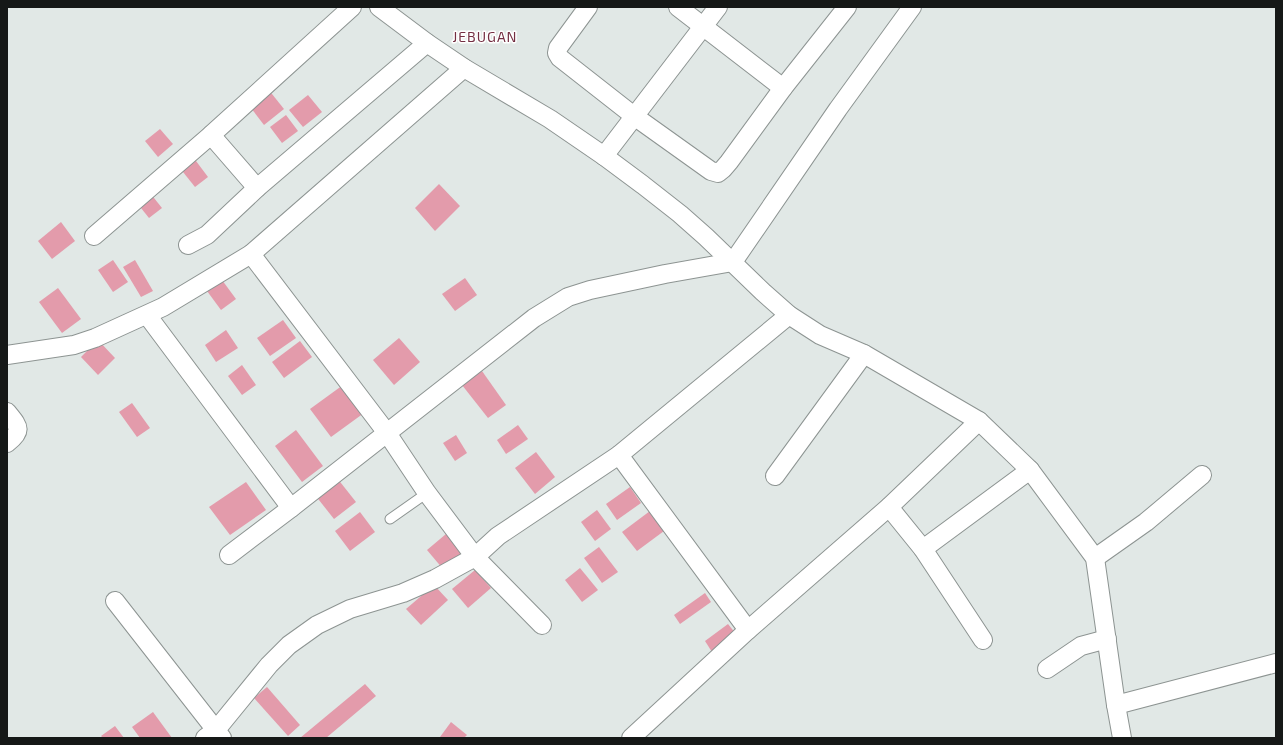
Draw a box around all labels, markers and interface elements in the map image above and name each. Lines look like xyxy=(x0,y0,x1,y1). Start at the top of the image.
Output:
district label: JEBUGAN xyxy=(453,28,517,45)

